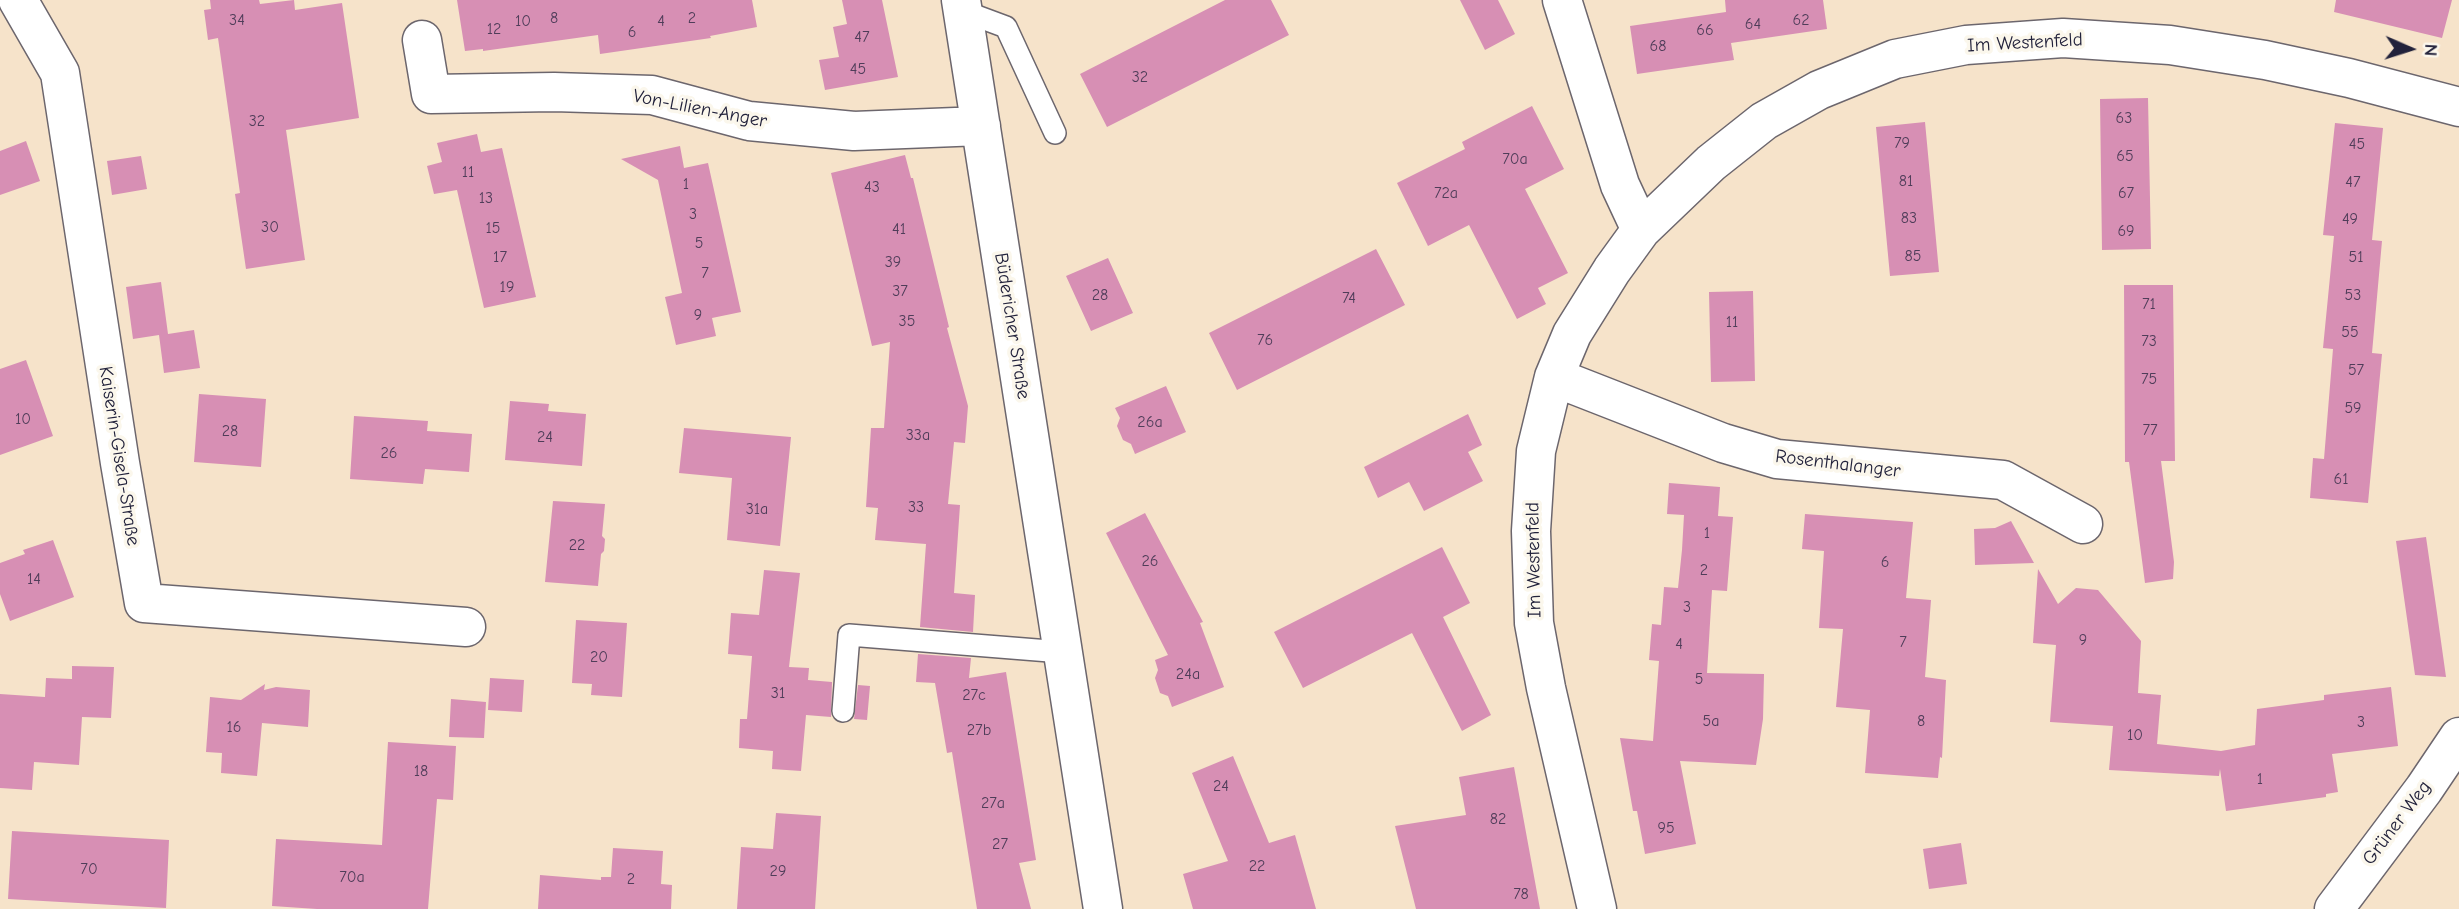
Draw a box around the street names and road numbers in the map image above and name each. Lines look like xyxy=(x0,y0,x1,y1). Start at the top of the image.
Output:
street label: Im Westenfeld xyxy=(1967,29,2083,57)
street label: Von-Lilien-Anger xyxy=(631,85,769,133)
street label: Büdericher Straße xyxy=(989,251,1035,401)
street label: Kaiserin-Gisela-Straße xyxy=(94,365,144,547)
street label: Rosenthalanger xyxy=(1774,445,1902,483)
street label: Im Westenfeld xyxy=(1522,502,1546,618)
street label: Grüner Weg xyxy=(2358,776,2436,870)

